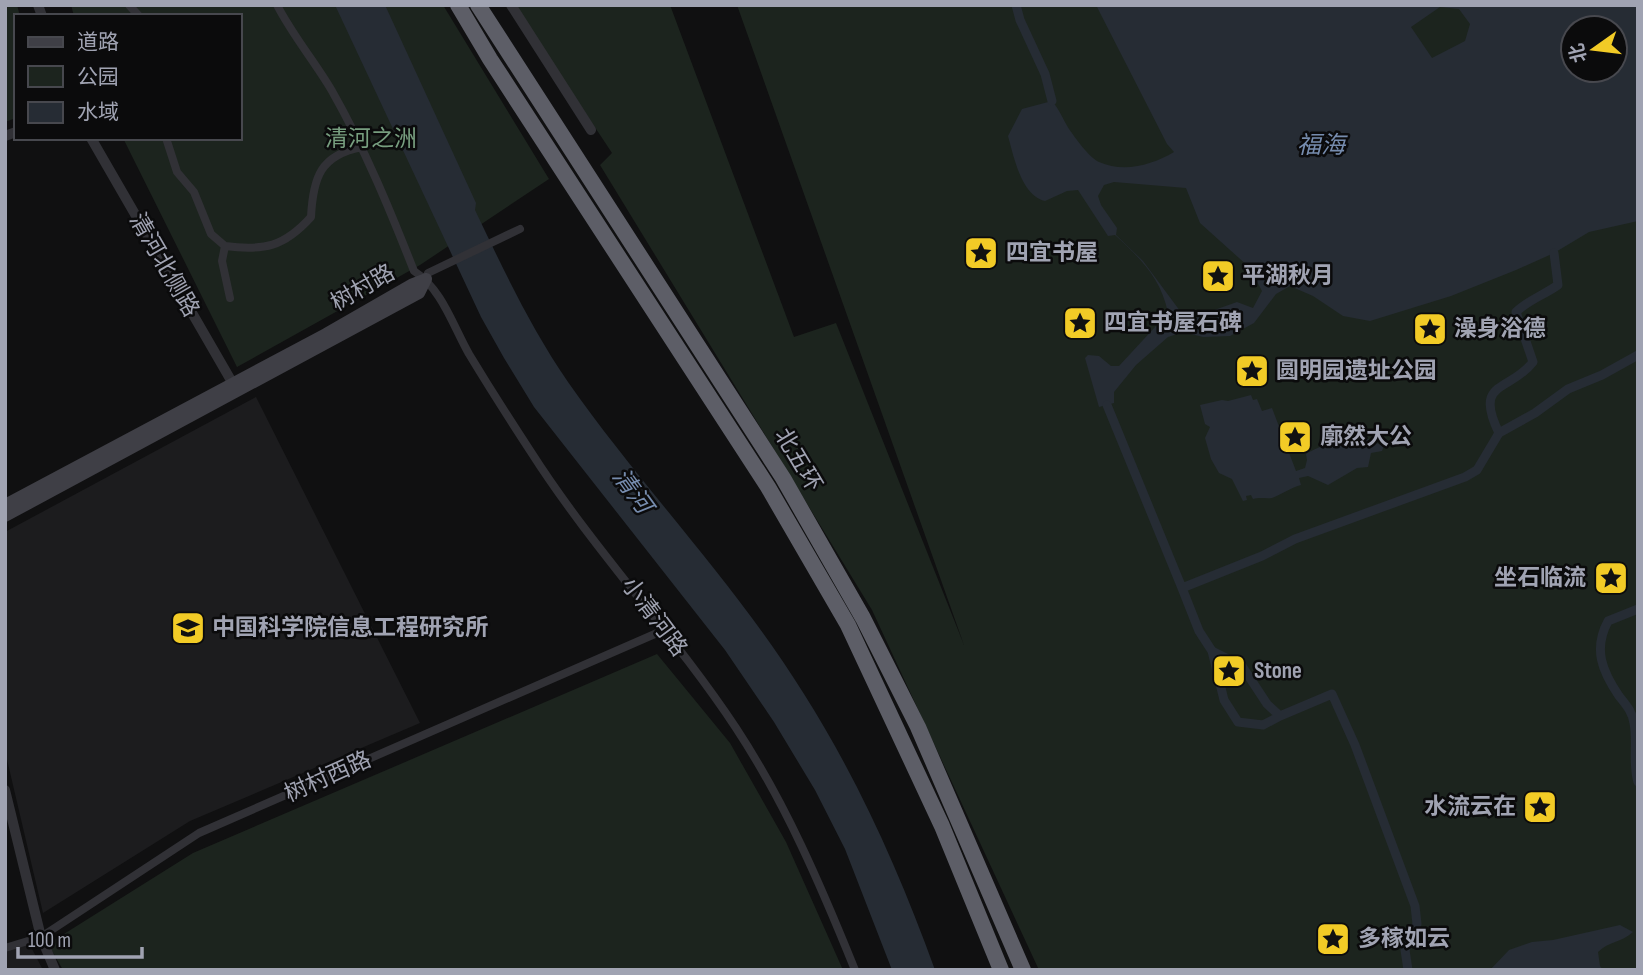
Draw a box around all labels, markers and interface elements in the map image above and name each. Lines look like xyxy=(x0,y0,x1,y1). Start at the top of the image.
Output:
legend xyxy=(14,14,242,140)
north arrow xyxy=(1559,14,1629,84)
text: 道路 xyxy=(77,30,119,55)
text: 北 xyxy=(1566,41,1592,65)
text: 公园 xyxy=(77,65,119,90)
text: 水域 xyxy=(77,100,119,125)
park label: 清河之洲 xyxy=(325,125,417,153)
water label: 福海 xyxy=(1297,131,1348,160)
street label: 清河北侧路 xyxy=(123,208,205,322)
place icon: 四宜书屋 xyxy=(962,234,1000,272)
place label: 四宜书屋 xyxy=(1006,239,1098,267)
place icon: 平湖秋月 xyxy=(1199,257,1237,295)
street label: 树村路 xyxy=(326,259,400,317)
place label: 平湖秋月 xyxy=(1242,262,1334,290)
place icon: 四宜书屋石碑 xyxy=(1061,304,1099,342)
place label: 四宜书屋石碑 xyxy=(1104,309,1242,337)
place icon: 澡身浴德 xyxy=(1411,310,1449,348)
place label: 澡身浴德 xyxy=(1454,315,1546,343)
place icon: 圆明园遗址公园 xyxy=(1233,352,1271,390)
place label: 圆明园遗址公园 xyxy=(1276,357,1437,385)
place icon: 廓然大公 xyxy=(1276,418,1314,456)
street label: 北五环 xyxy=(768,423,828,497)
place label: 廓然大公 xyxy=(1320,423,1412,451)
water label: 清河 xyxy=(606,463,660,522)
place icon: 坐石临流 xyxy=(1592,559,1630,597)
place label: 坐石临流 xyxy=(1494,564,1586,592)
street label: 小清河路 xyxy=(615,572,693,662)
school or university icon: 中国科学院信息工程研究所 xyxy=(169,609,207,647)
place label: 中国科学院信息工程研究所 xyxy=(212,614,488,642)
place icon: Stone xyxy=(1210,652,1248,690)
place label: Stone xyxy=(1254,657,1302,685)
street label: 树村西路 xyxy=(280,746,376,808)
place icon: 水流云在 xyxy=(1521,788,1559,826)
place label: 水流云在 xyxy=(1424,793,1516,821)
scale bar xyxy=(18,916,142,960)
place icon: 多稼如云 xyxy=(1314,920,1352,958)
place label: 多稼如云 xyxy=(1358,925,1450,953)
text: 100 m xyxy=(28,928,71,953)

